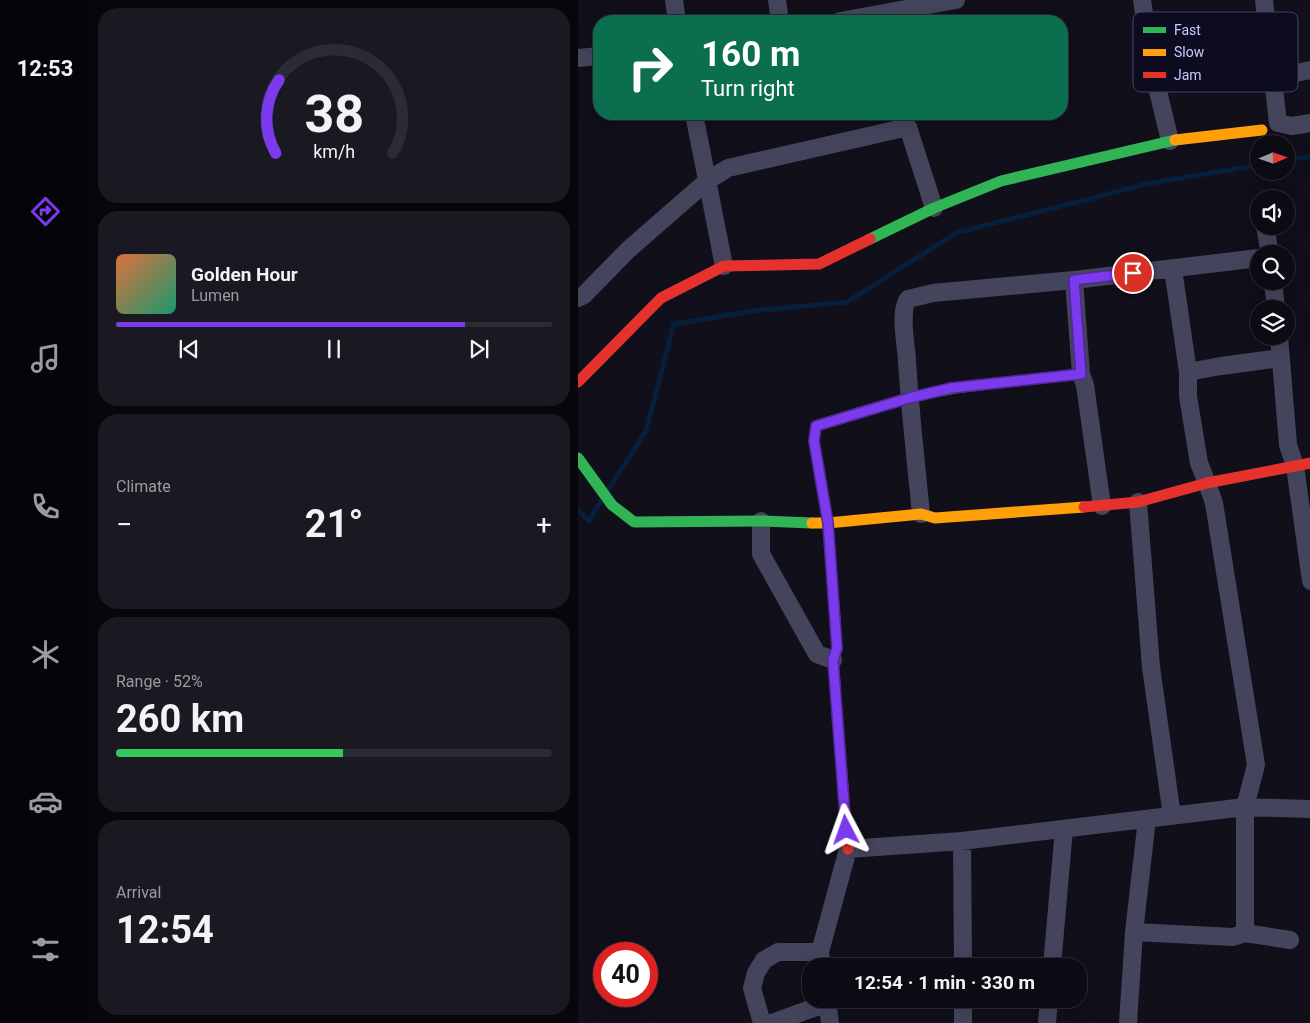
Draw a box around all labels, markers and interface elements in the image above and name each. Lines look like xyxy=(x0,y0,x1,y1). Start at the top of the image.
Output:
legend xyxy=(1133,12,1298,92)
text: Fast xyxy=(1174,22,1201,38)
text: 160 m xyxy=(701,34,800,75)
icon: right xyxy=(618,35,683,100)
text: Slow xyxy=(1174,44,1205,60)
text: 12:53 xyxy=(17,56,73,81)
text: Jam xyxy=(1174,67,1202,83)
text: Turn right xyxy=(701,76,795,101)
text: 38 xyxy=(304,84,364,145)
north arrow xyxy=(1250,135,1296,180)
map controls xyxy=(1250,135,1295,345)
text: km/h xyxy=(313,141,355,162)
button: sound xyxy=(1250,190,1295,235)
icon: directions xyxy=(28,194,63,229)
button: search xyxy=(1250,245,1295,290)
pin xyxy=(1112,252,1154,294)
icon: arrive xyxy=(1119,259,1147,287)
text: Golden Hour xyxy=(191,263,298,286)
text: Lumen xyxy=(191,286,239,305)
button: layers xyxy=(1250,300,1295,345)
icon: previous xyxy=(175,335,203,363)
icon: pause xyxy=(320,335,348,363)
icon: next xyxy=(465,335,493,363)
icon: music xyxy=(28,341,63,376)
text: Climate xyxy=(116,477,171,496)
icon: phone xyxy=(28,489,63,524)
text: 21° xyxy=(305,502,363,546)
text: − xyxy=(116,508,132,541)
text: + xyxy=(536,508,552,541)
icon: climate xyxy=(28,637,63,672)
text: Range · 52% xyxy=(116,672,203,691)
text: 260 km xyxy=(116,697,244,741)
icon: car xyxy=(28,784,63,819)
position arrow xyxy=(819,803,871,855)
text: Arrival xyxy=(116,883,161,902)
text: 12:54 xyxy=(116,908,214,952)
icon: filters xyxy=(28,932,63,967)
speed limit sign: 40 xyxy=(593,942,658,1007)
text: 12:54 · 1 min · 330 m xyxy=(854,971,1035,994)

